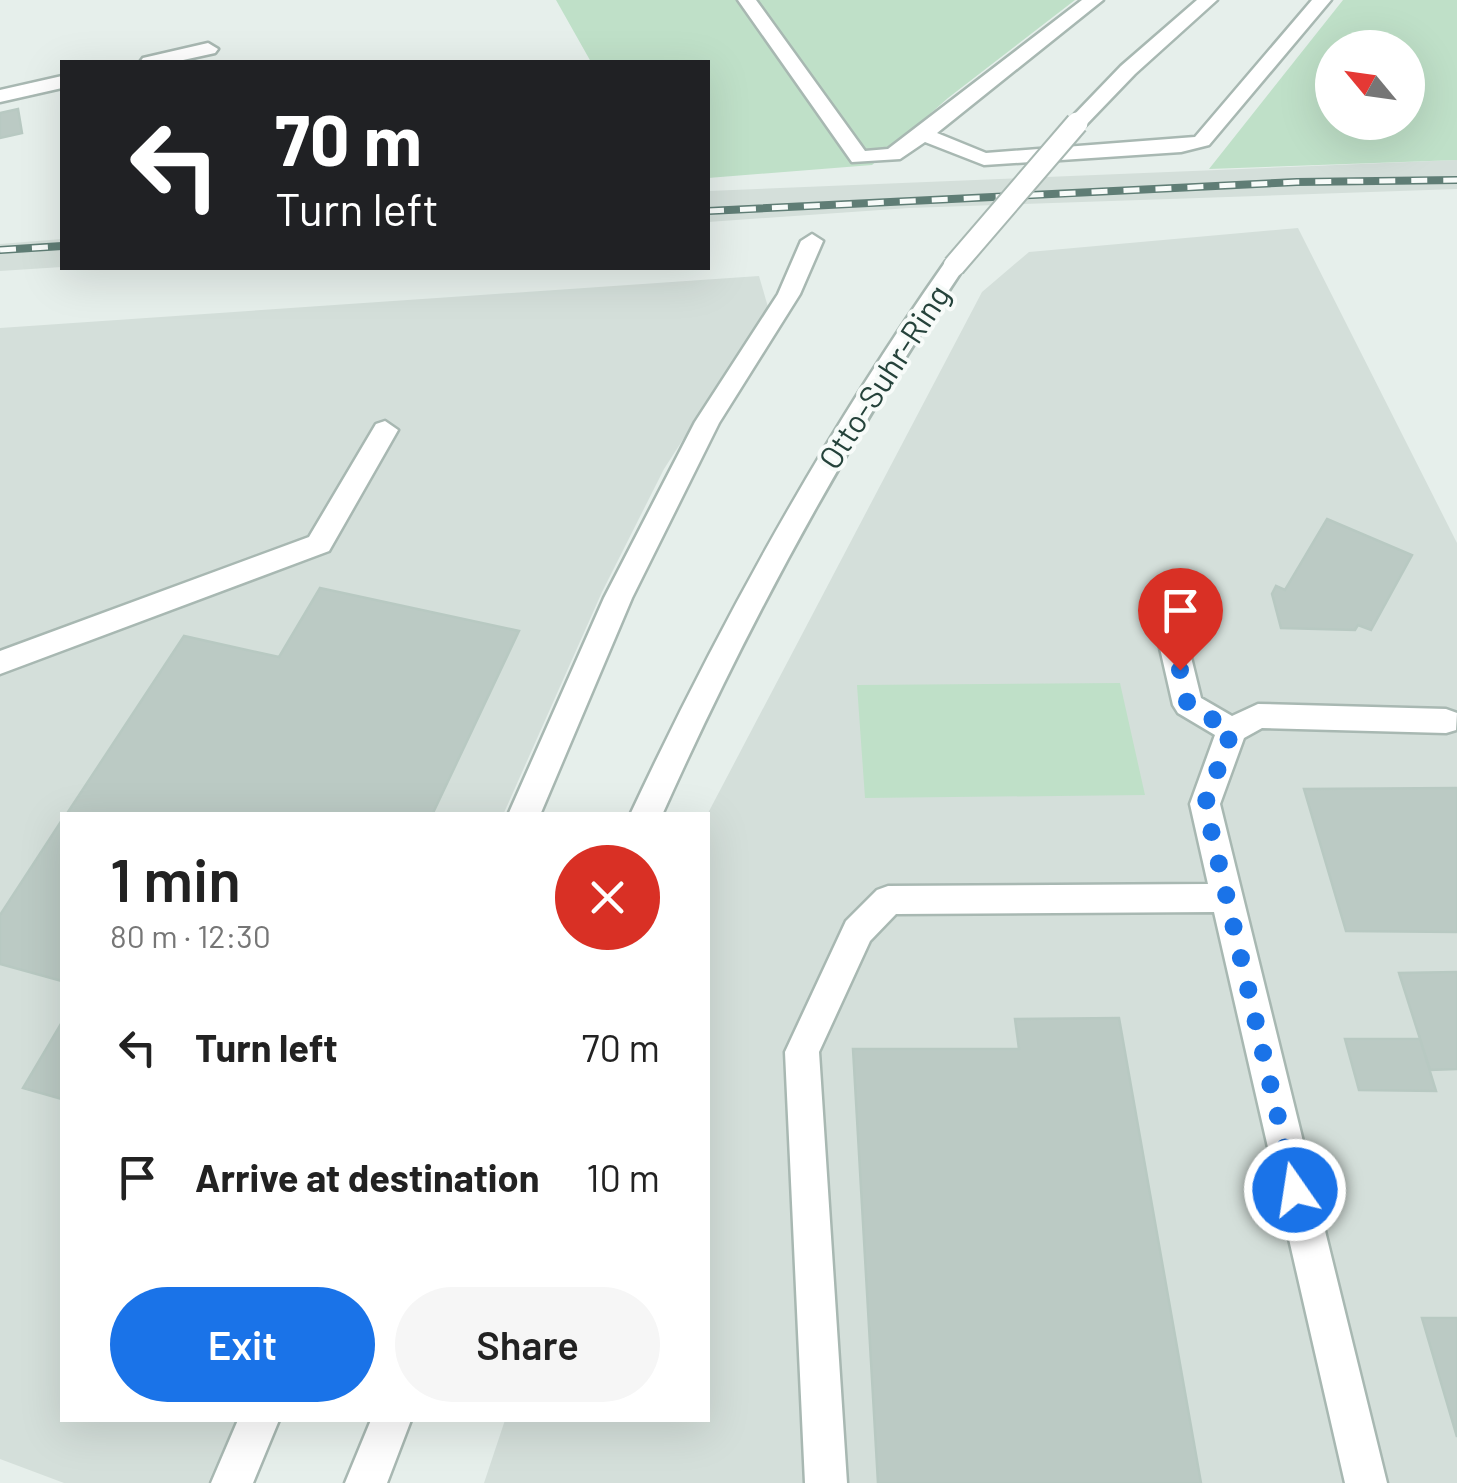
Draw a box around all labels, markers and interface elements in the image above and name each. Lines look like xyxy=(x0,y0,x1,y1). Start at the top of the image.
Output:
north arrow xyxy=(1315,30,1425,140)
map controls xyxy=(1315,30,1425,140)
text: 70 m xyxy=(275,96,422,180)
icon: left xyxy=(110,100,240,230)
text: Turn left xyxy=(275,181,439,235)
street label: Otto-Suhr-Ring xyxy=(809,277,957,475)
pin xyxy=(1138,568,1223,671)
icon: arrive xyxy=(1153,583,1208,638)
text: 1 min xyxy=(110,842,241,914)
button: close xyxy=(555,845,660,950)
text: 80 m · 12:30 xyxy=(110,916,271,954)
icon: left xyxy=(110,1020,165,1075)
text: Turn left xyxy=(195,1024,338,1070)
text: 70 m xyxy=(582,1024,660,1070)
position arrow xyxy=(1243,1138,1347,1242)
icon: arrive xyxy=(110,1150,165,1205)
text: Arrive at destination xyxy=(195,1154,540,1200)
text: 10 m xyxy=(586,1154,660,1200)
button: Exit xyxy=(110,1287,375,1402)
button: Share xyxy=(395,1287,660,1402)

